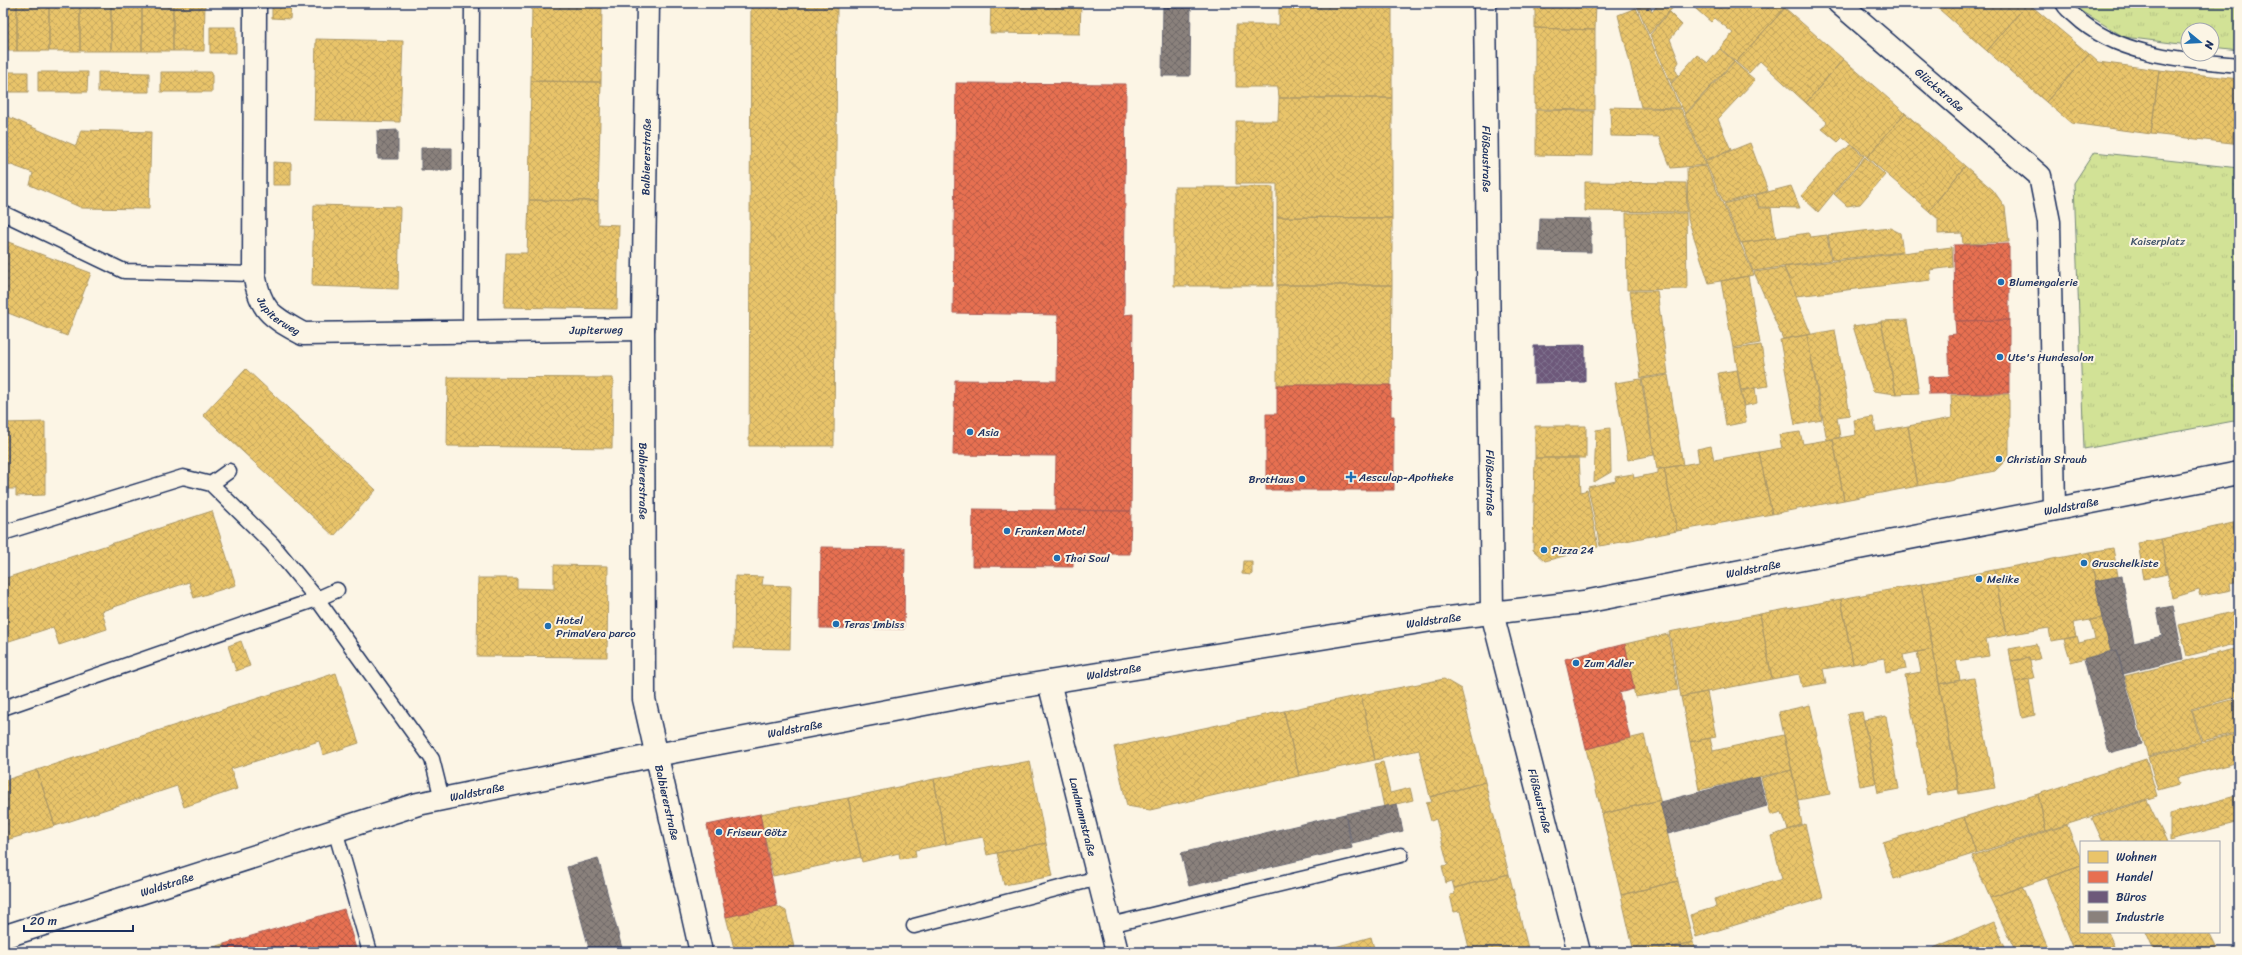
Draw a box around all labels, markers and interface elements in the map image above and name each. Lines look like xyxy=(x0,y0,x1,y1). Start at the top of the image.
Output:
north arrow xyxy=(2180,22,2220,62)
text: N xyxy=(2199,37,2220,52)
street label: Glückstraße xyxy=(1910,63,1969,117)
street label: Balbiererstraße xyxy=(636,118,657,196)
street label: Flößaustraße xyxy=(1476,126,1496,193)
park label: Kaiserplatz xyxy=(2131,232,2186,251)
place label: Blumengalerie xyxy=(2009,273,2078,292)
marker: Blumengalerie xyxy=(1996,277,2006,287)
street label: Jupiterweg xyxy=(251,293,304,341)
street label: Jupiterweg xyxy=(568,320,623,340)
place label: Ute's Hundesalon xyxy=(2008,348,2094,367)
marker: Ute's Hundesalon xyxy=(1995,352,2005,362)
place label: Asia xyxy=(977,423,999,442)
marker: Asia xyxy=(965,427,975,437)
street label: Balbiererstraße xyxy=(633,442,653,520)
street label: Flößaustraße xyxy=(1480,450,1500,517)
place label: Christian Straub xyxy=(2007,450,2087,469)
marker: Christian Straub xyxy=(1994,454,2004,464)
place label: Aesculap-Apotheke xyxy=(1358,468,1454,487)
place label: BrotHaus xyxy=(1248,470,1294,489)
marker: Aesculap-Apotheke xyxy=(1346,472,1356,482)
marker: BrotHaus xyxy=(1297,474,1307,484)
street label: Waldstraße xyxy=(2042,492,2101,521)
place label: Franken Motel xyxy=(1015,522,1086,541)
marker: Franken Motel xyxy=(1002,526,1012,536)
place label: Pizza 24 xyxy=(1552,541,1594,560)
marker: Pizza 24 xyxy=(1539,545,1549,555)
place label: Thai Soul xyxy=(1065,549,1111,568)
marker: Thai Soul xyxy=(1052,553,1062,563)
street label: Waldstraße xyxy=(1724,554,1783,584)
place label: Gruschelkiste xyxy=(2092,554,2159,573)
marker: Gruschelkiste xyxy=(2079,558,2089,568)
place label: Melike xyxy=(1987,570,2020,589)
marker: Melike xyxy=(1974,574,1984,584)
street label: Waldstraße xyxy=(1405,608,1463,634)
place label: Hotel PrimaVera parco xyxy=(556,611,636,643)
place label: Teras Imbiss xyxy=(844,615,905,634)
marker: Teras Imbiss xyxy=(831,619,841,629)
marker: Hotel PrimaVera parco xyxy=(543,621,553,631)
place label: Zum Adler xyxy=(1584,654,1635,673)
street label: Waldstraße xyxy=(1085,658,1143,686)
marker: Zum Adler xyxy=(1571,658,1581,668)
street label: Waldstraße xyxy=(766,715,824,744)
street label: Balbiererstraße xyxy=(649,763,685,843)
street label: Flößaustraße xyxy=(1522,766,1557,836)
street label: Landmannstraße xyxy=(1063,775,1102,859)
street label: Waldstraße xyxy=(448,777,507,807)
place label: Friseur Götz xyxy=(727,823,788,842)
marker: Friseur Götz xyxy=(714,827,724,837)
legend xyxy=(2080,841,2220,933)
text: Wohnen xyxy=(2116,846,2157,868)
text: Handel xyxy=(2116,866,2153,888)
street label: Waldstraße xyxy=(138,867,197,902)
text: Büros xyxy=(2116,886,2147,908)
text: Industrie xyxy=(2115,906,2164,928)
scale bar xyxy=(24,907,133,933)
text: 20 m xyxy=(30,910,57,932)

